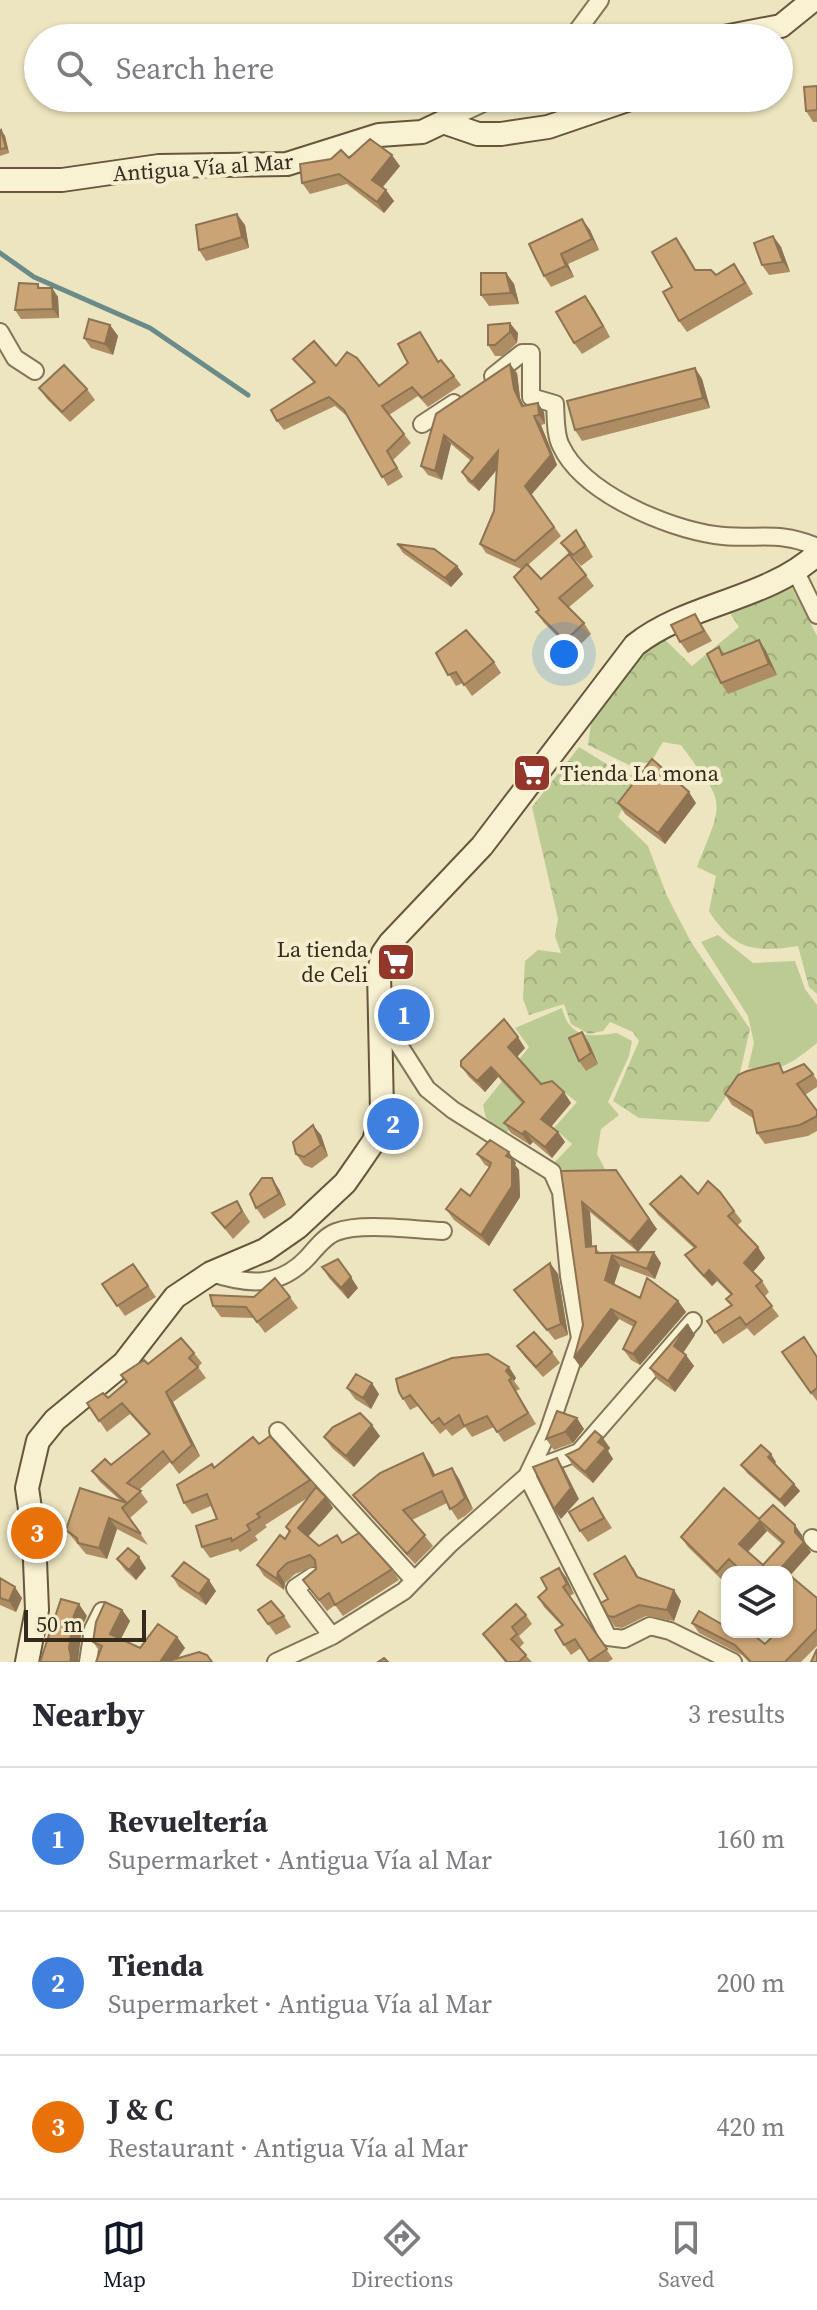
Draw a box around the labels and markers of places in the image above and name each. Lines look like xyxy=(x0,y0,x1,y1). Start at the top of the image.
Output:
supermarket icon: Tienda La mona xyxy=(511,752,553,794)
place label: Tienda La mona xyxy=(560,758,720,788)
place label: La tienda de Celi xyxy=(277,934,369,989)
supermarket icon: La tienda de Celi xyxy=(375,941,417,983)
pin: 1 xyxy=(378,985,430,1045)
pin: 2 xyxy=(367,1094,419,1154)
pin: 3 xyxy=(11,1503,63,1563)

